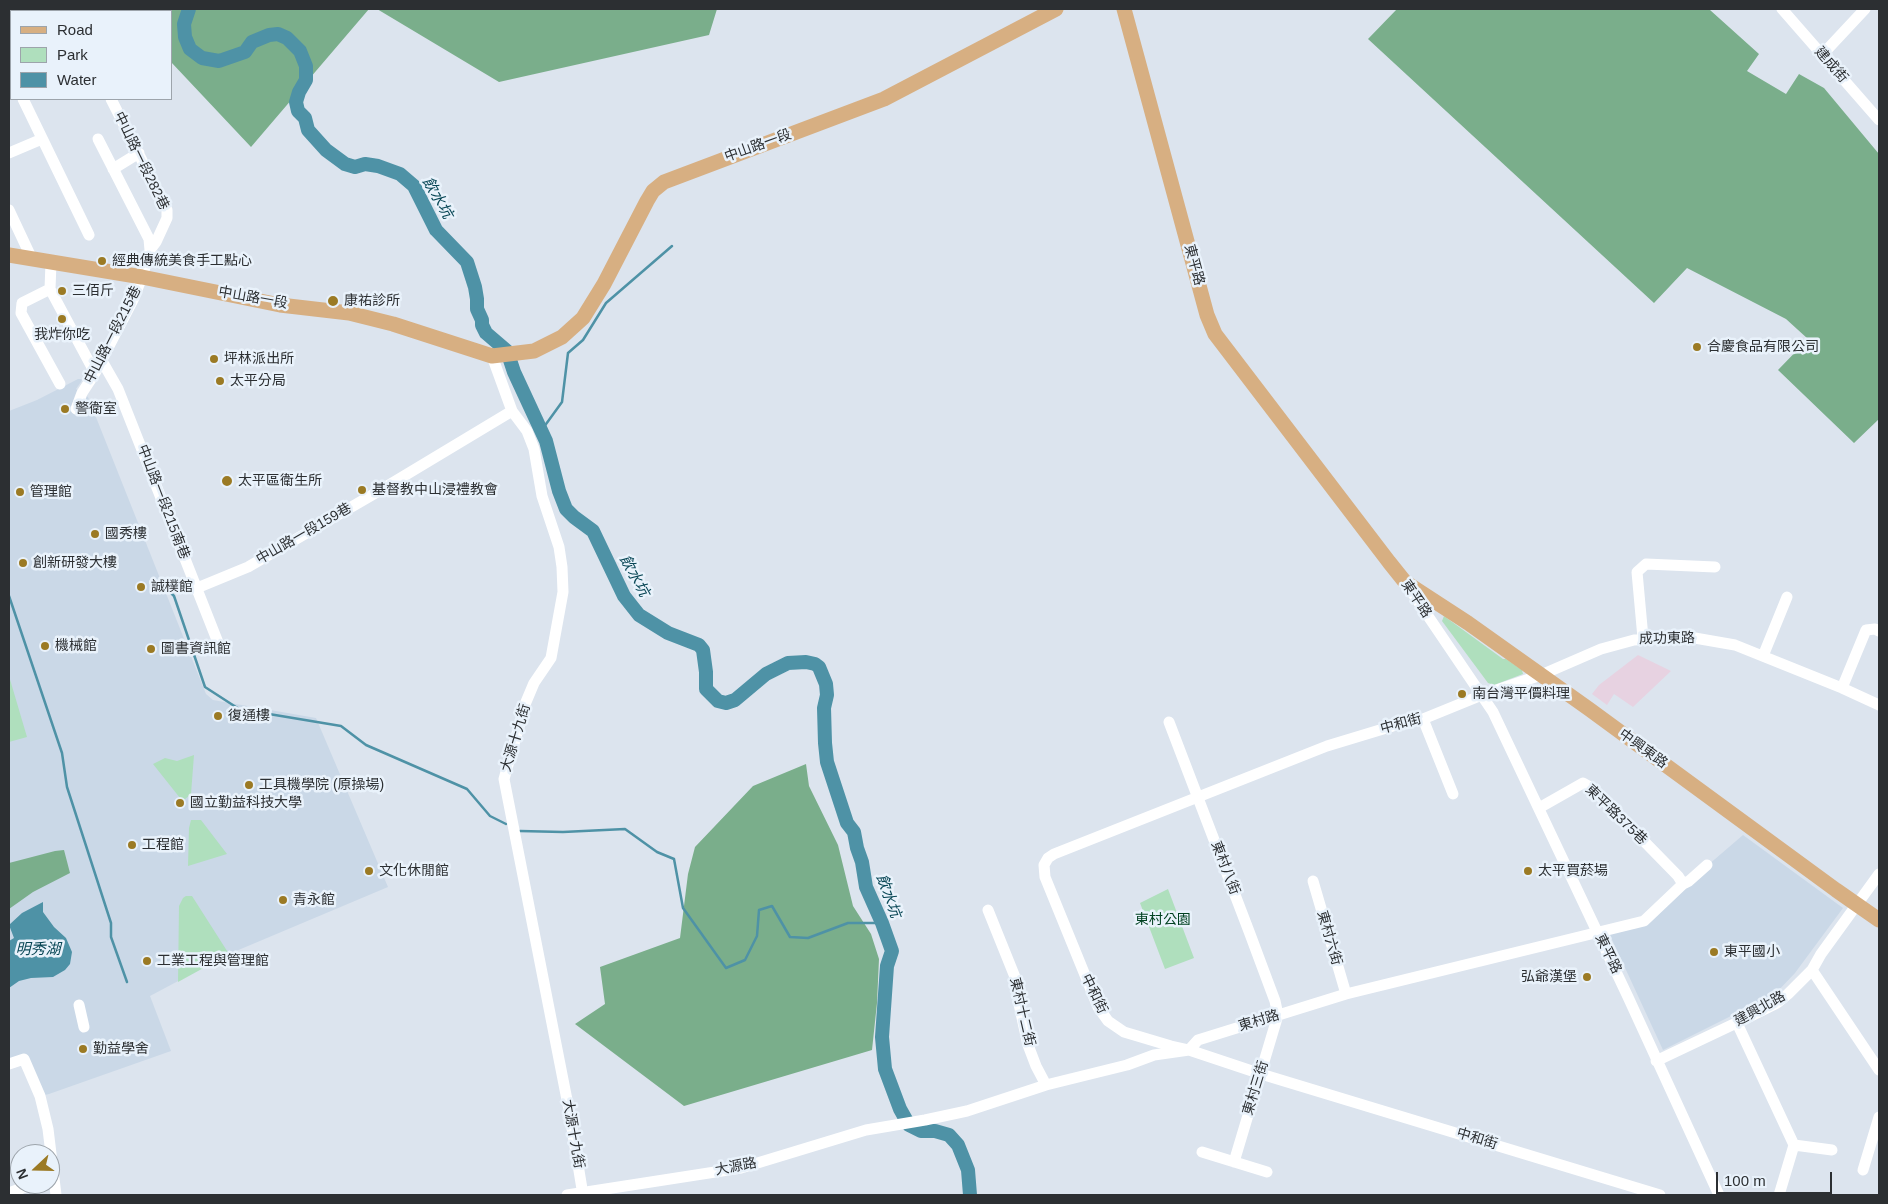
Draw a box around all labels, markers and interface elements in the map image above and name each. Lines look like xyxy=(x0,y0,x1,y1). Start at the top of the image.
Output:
legend xyxy=(10,10,172,100)
text: Road xyxy=(57,21,93,38)
street label: 建成街 xyxy=(1811,44,1851,86)
text: Park xyxy=(57,46,88,63)
text: Water xyxy=(57,71,96,88)
street label: 中山路一段282巷 xyxy=(110,109,172,213)
street label: 中山路一段 xyxy=(722,126,794,166)
water label: 飲水坑 xyxy=(418,174,456,222)
street label: 東平路 xyxy=(1180,243,1208,287)
place label: 經典傳統美食手工點心 xyxy=(112,253,252,269)
marker: 經典傳統美食手工點心 xyxy=(96,255,108,267)
place label: 三佰斤 xyxy=(72,283,114,299)
street label: 中山路一段215巷 xyxy=(81,283,145,387)
street label: 中山路一段 xyxy=(217,284,289,312)
marker: 三佰斤 xyxy=(56,285,68,297)
place label: 康祐診所 xyxy=(344,293,400,309)
marker: 康祐診所 xyxy=(326,294,340,308)
marker: 我炸你吃 xyxy=(56,313,68,325)
place label: 我炸你吃 xyxy=(34,327,90,343)
place label: 合慶食品有限公司 xyxy=(1707,339,1819,355)
marker: 合慶食品有限公司 xyxy=(1691,341,1703,353)
place label: 坪林派出所 xyxy=(224,351,294,367)
marker: 坪林派出所 xyxy=(208,353,220,365)
place label: 太平分局 xyxy=(230,373,286,389)
marker: 太平分局 xyxy=(214,375,226,387)
place label: 警衛室 xyxy=(75,401,117,417)
marker: 警衛室 xyxy=(59,403,71,415)
street label: 中山路一段215南巷 xyxy=(133,442,193,562)
place label: 太平區衛生所 xyxy=(238,473,322,489)
marker: 太平區衛生所 xyxy=(220,474,234,488)
place label: 基督教中山浸禮教會 xyxy=(372,482,498,498)
place label: 管理館 xyxy=(30,484,72,500)
marker: 基督教中山浸禮教會 xyxy=(356,484,368,496)
marker: 管理館 xyxy=(14,486,26,498)
street label: 中山路一段159巷 xyxy=(253,500,355,568)
place label: 國秀樓 xyxy=(105,526,147,542)
marker: 國秀樓 xyxy=(89,528,101,540)
water label: 飲水坑 xyxy=(615,552,653,600)
place label: 創新研發大樓 xyxy=(33,555,117,571)
marker: 創新研發大樓 xyxy=(17,557,29,569)
street label: 東平路 xyxy=(1397,577,1435,621)
place label: 誠樸館 xyxy=(151,579,193,595)
marker: 誠樸館 xyxy=(135,581,147,593)
street label: 成功東路 xyxy=(1639,630,1695,648)
place label: 機械館 xyxy=(55,638,97,654)
marker: 機械館 xyxy=(39,640,51,652)
place label: 圖書資訊館 xyxy=(161,641,231,657)
marker: 圖書資訊館 xyxy=(145,643,157,655)
place label: 南台灣平價料理 xyxy=(1472,686,1570,702)
marker: 南台灣平價料理 xyxy=(1456,688,1468,700)
street label: 大源十九街 xyxy=(498,702,534,774)
place label: 復通樓 xyxy=(228,708,270,724)
marker: 復通樓 xyxy=(212,710,224,722)
street label: 中和街 xyxy=(1379,710,1423,738)
street label: 中興東路 xyxy=(1615,726,1671,772)
place label: 工具機學院 (原操場) xyxy=(259,777,384,793)
marker: 工具機學院 (原操場) xyxy=(243,779,255,791)
street label: 東平路375巷 xyxy=(1582,781,1650,849)
place label: 國立勤益科技大學 xyxy=(190,795,302,811)
marker: 國立勤益科技大學 xyxy=(174,797,186,809)
place label: 工程館 xyxy=(142,837,184,853)
marker: 工程館 xyxy=(126,839,138,851)
street label: 東村八街 xyxy=(1207,839,1243,897)
place label: 文化休閒館 xyxy=(379,863,449,879)
place label: 太平買菸場 xyxy=(1538,863,1608,879)
marker: 文化休閒館 xyxy=(363,865,375,877)
marker: 太平買菸場 xyxy=(1522,865,1534,877)
water label: 飲水坑 xyxy=(872,872,904,920)
place label: 青永館 xyxy=(293,892,335,908)
marker: 青永館 xyxy=(277,894,289,906)
street label: 東村六街 xyxy=(1313,909,1345,967)
park label: 東村公園 xyxy=(1135,912,1191,928)
street label: 東平路 xyxy=(1591,931,1625,977)
water label: 明秀湖 xyxy=(16,941,60,959)
place label: 東平國小 xyxy=(1724,944,1780,960)
marker: 東平國小 xyxy=(1708,946,1720,958)
place label: 工業工程與管理館 xyxy=(157,953,269,969)
marker: 工業工程與管理館 xyxy=(141,955,153,967)
place label: 弘爺漢堡 xyxy=(1521,969,1577,985)
street label: 中和街 xyxy=(1077,971,1111,1017)
marker: 弘爺漢堡 xyxy=(1581,971,1593,983)
street label: 東村十二街 xyxy=(1006,976,1038,1048)
street label: 建興北路 xyxy=(1731,988,1789,1030)
street label: 東村路 xyxy=(1236,1007,1282,1035)
place label: 勤益學舍 xyxy=(93,1041,149,1057)
marker: 勤益學舍 xyxy=(77,1043,89,1055)
street label: 東村三街 xyxy=(1240,1059,1272,1117)
street label: 大源十九街 xyxy=(559,1098,587,1170)
street label: 中和街 xyxy=(1454,1125,1500,1153)
north arrow xyxy=(10,1144,60,1194)
street label: 大源路 xyxy=(714,1155,758,1179)
scale bar xyxy=(1718,1162,1834,1194)
text: N xyxy=(13,1166,31,1182)
text: 100 m xyxy=(1724,1172,1766,1189)

